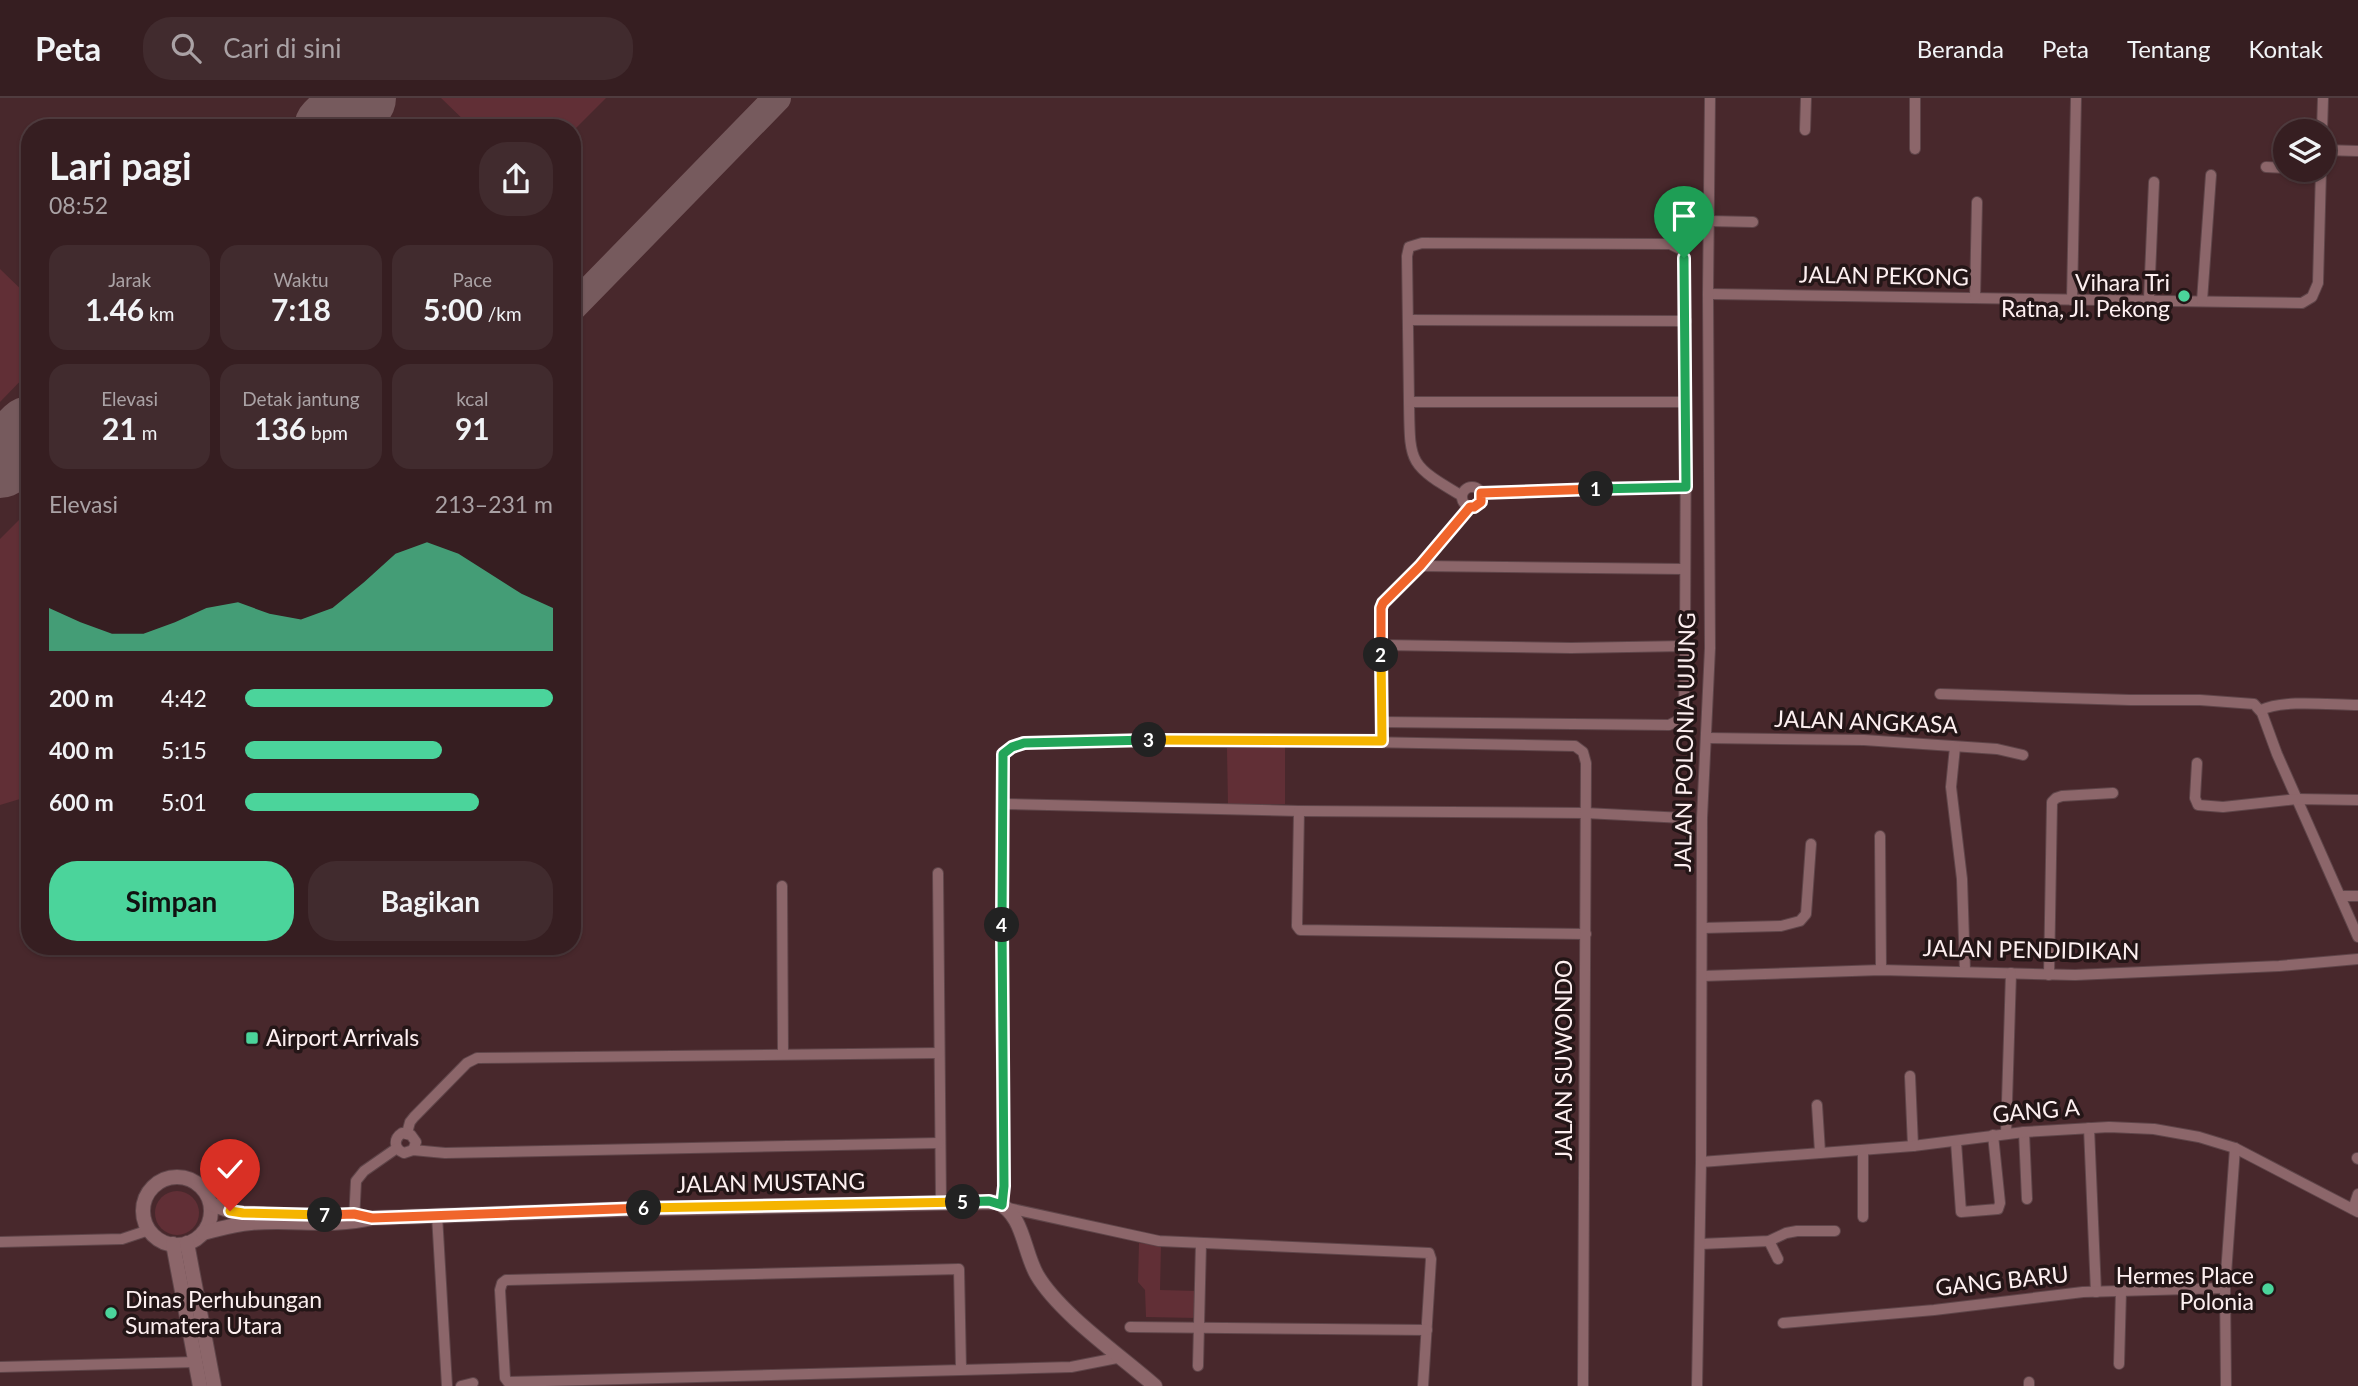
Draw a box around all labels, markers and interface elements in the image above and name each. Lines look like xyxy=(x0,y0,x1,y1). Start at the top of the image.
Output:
search box xyxy=(143,17,633,80)
text: Peta xyxy=(35,28,101,68)
icon: search xyxy=(167,29,205,67)
text: Cari di sini xyxy=(223,32,342,64)
text: Beranda xyxy=(1917,34,2004,63)
text: Peta xyxy=(2042,34,2089,63)
text: Tentang xyxy=(2127,34,2210,63)
text: Kontak xyxy=(2248,34,2323,63)
map controls xyxy=(2273,119,2336,182)
button: layers xyxy=(2273,119,2336,182)
text: Lari pagi xyxy=(49,142,192,188)
button: share xyxy=(479,142,553,216)
pin xyxy=(1654,186,1714,258)
text: 08:52 xyxy=(49,191,108,219)
icon: arrive xyxy=(1665,197,1703,235)
street label: JALAN PEKONG xyxy=(1799,260,1969,290)
text: Jarak xyxy=(108,268,151,291)
text: Waktu xyxy=(273,268,329,291)
text: Pace xyxy=(453,268,492,291)
place label: Vihara Tri Ratna, Jl. Pekong xyxy=(2001,268,2170,322)
marker: Vihara Tri Ratna, Jl. Pekong xyxy=(2176,288,2192,304)
text: 1.46 xyxy=(85,291,144,327)
text: 7:18 xyxy=(271,291,331,327)
text: 5:00 xyxy=(423,291,483,327)
text: km xyxy=(144,302,174,325)
text: /km xyxy=(483,302,522,325)
text: Elevasi xyxy=(101,387,158,410)
text: Detak jantung xyxy=(242,387,360,410)
text: kcal xyxy=(456,387,488,410)
text: 21 xyxy=(102,410,137,446)
text: 136 xyxy=(254,410,306,446)
text: 91 xyxy=(455,410,490,446)
text: m xyxy=(137,421,157,444)
text: bpm xyxy=(306,421,348,444)
pin: 1 xyxy=(1578,472,1614,506)
text: 1 xyxy=(1590,477,1601,500)
text: Elevasi xyxy=(49,490,118,518)
text: 213–231 m xyxy=(435,490,553,518)
street label: JALAN POLONIA UJUNG xyxy=(1668,612,1700,872)
pin: 2 xyxy=(1364,638,1398,672)
text: 2 xyxy=(1375,643,1386,666)
text: 200 m xyxy=(49,684,114,712)
text: 4:42 xyxy=(161,684,207,712)
street label: JALAN ANGKASA xyxy=(1774,704,1959,738)
pin: 3 xyxy=(1132,722,1166,758)
text: 3 xyxy=(1143,728,1154,751)
text: 400 m xyxy=(49,736,114,764)
text: 5:15 xyxy=(161,736,207,764)
text: 600 m xyxy=(49,788,114,816)
text: 5:01 xyxy=(161,788,207,816)
button: Simpan xyxy=(49,861,294,941)
button: Bagikan xyxy=(308,861,553,941)
pin: 4 xyxy=(984,908,1020,942)
text: 4 xyxy=(996,913,1007,936)
street label: JALAN PENDIDIKAN xyxy=(1922,933,2140,965)
street label: JALAN SUWONDO xyxy=(1549,960,1577,1160)
place label: Airport Arrivals xyxy=(266,1023,419,1051)
marker: Airport Arrivals xyxy=(244,1030,260,1046)
street label: GANG A xyxy=(1991,1092,2081,1128)
pin xyxy=(200,1139,260,1211)
icon: check xyxy=(211,1150,249,1188)
street label: JALAN MUSTANG xyxy=(676,1166,865,1198)
pin: 5 xyxy=(946,1184,981,1220)
pin: 6 xyxy=(626,1190,662,1226)
text: 5 xyxy=(957,1190,968,1213)
text: 6 xyxy=(638,1196,649,1219)
pin: 7 xyxy=(308,1198,342,1232)
text: 7 xyxy=(319,1203,330,1226)
street label: GANG BARU xyxy=(1934,1259,2070,1301)
place label: Hermes Place Polonia xyxy=(2116,1261,2254,1315)
marker: Hermes Place Polonia xyxy=(2260,1281,2276,1297)
place label: Dinas Perhubungan Sumatera Utara xyxy=(125,1285,322,1339)
marker: Dinas Perhubungan Sumatera Utara xyxy=(103,1305,119,1321)

